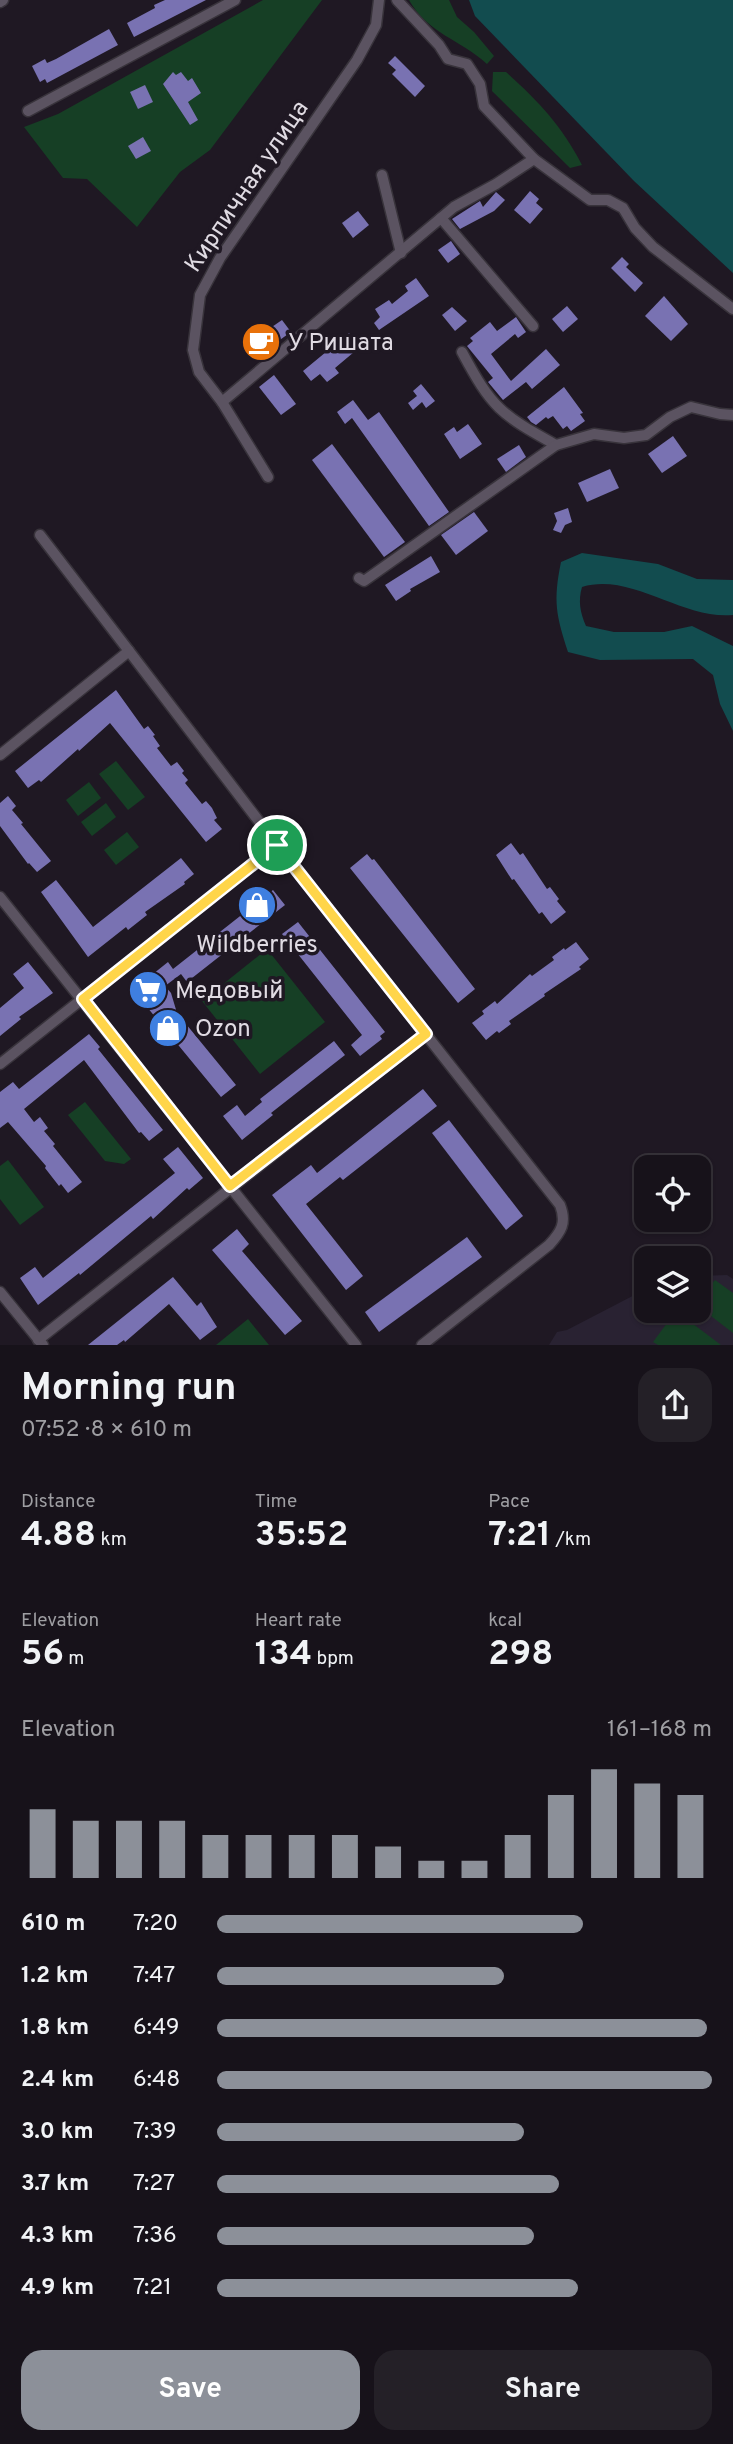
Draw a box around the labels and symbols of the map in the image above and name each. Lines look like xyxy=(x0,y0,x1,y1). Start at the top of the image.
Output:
street label: Кирпичная улица xyxy=(179,95,316,279)
cafe icon: У Ришата xyxy=(240,321,282,363)
place label: У Ришата xyxy=(288,329,394,359)
pin xyxy=(247,815,307,875)
shop icon: Wildberries xyxy=(236,884,278,926)
place label: Wildberries xyxy=(196,931,318,961)
supermarket icon: Медовый xyxy=(127,969,169,1011)
place label: Медовый xyxy=(175,977,283,1007)
shop icon: Ozon xyxy=(147,1007,189,1049)
place label: Ozon xyxy=(195,1015,251,1045)

